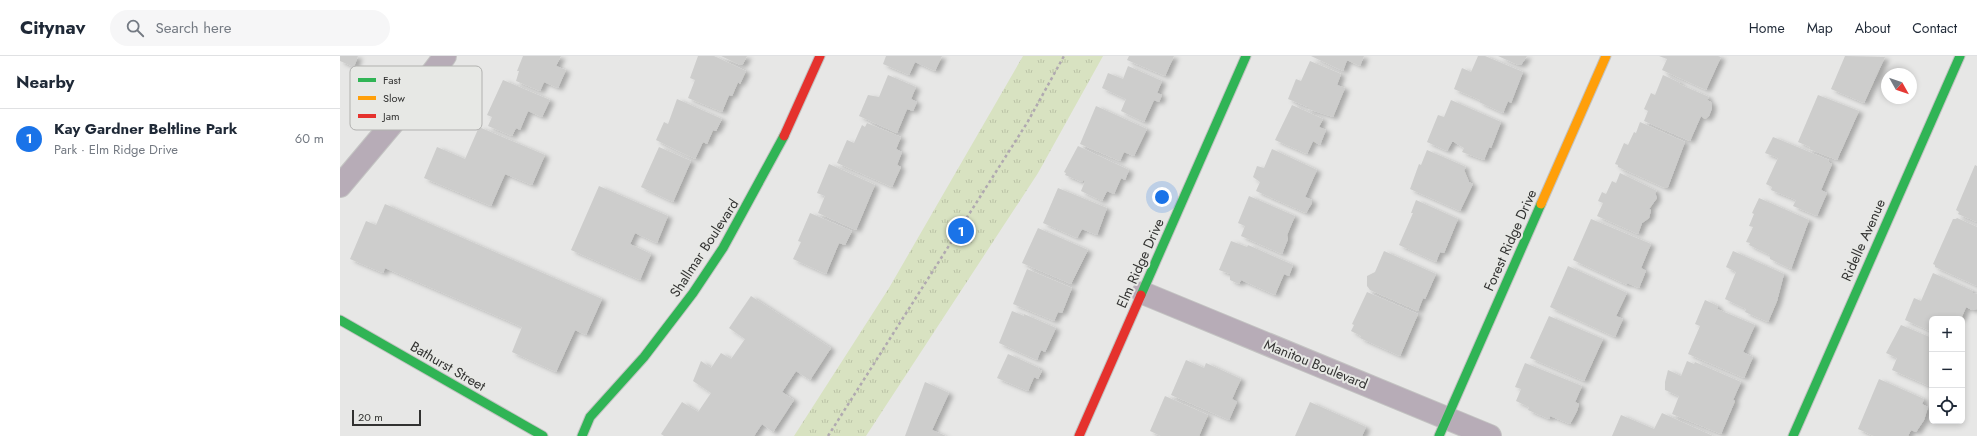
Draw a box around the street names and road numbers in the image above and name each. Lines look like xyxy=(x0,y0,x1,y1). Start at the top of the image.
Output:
street label: Forest Ridge Drive xyxy=(1479,186,1541,294)
street label: Shallmar Boulevard xyxy=(665,195,743,301)
street label: Ridelle Avenue xyxy=(1836,196,1890,284)
street label: Elm Ridge Drive xyxy=(1111,215,1169,311)
street label: Manitou Boulevard xyxy=(1261,334,1371,394)
street label: Bathurst Street xyxy=(407,336,490,396)

